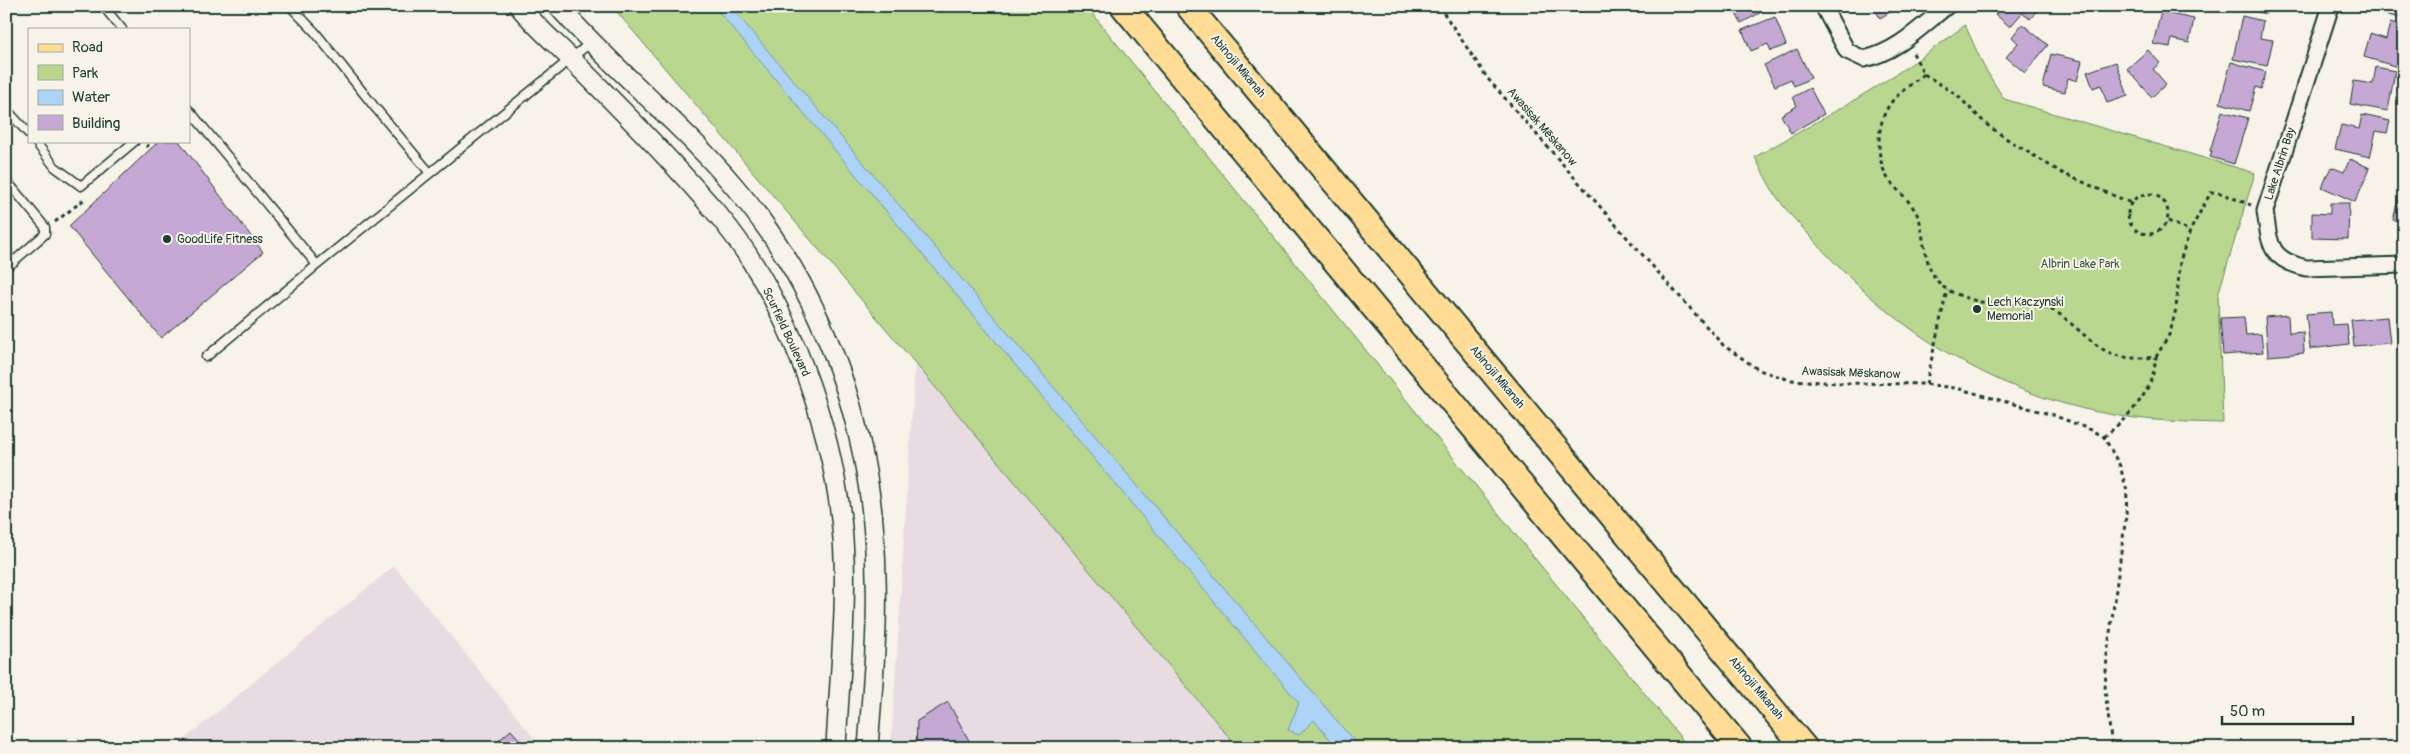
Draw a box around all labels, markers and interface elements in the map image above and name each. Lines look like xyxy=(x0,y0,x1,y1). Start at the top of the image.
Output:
legend xyxy=(28,28,190,142)
street label: Abinojii Mikanah xyxy=(1207,31,1269,101)
text: Road xyxy=(72,38,103,57)
text: Park xyxy=(72,64,99,83)
street label: Awasisak Mēskanow xyxy=(1504,85,1580,169)
text: Water xyxy=(72,88,111,107)
text: Building xyxy=(72,114,120,133)
street label: Lake Albrin Bay xyxy=(2261,126,2299,202)
place label: GoodLife Fitness xyxy=(177,232,264,247)
marker: GoodLife Fitness xyxy=(161,233,173,245)
park label: Albrin Lake Park xyxy=(2040,257,2120,272)
street label: Scurfield Boulevard xyxy=(759,285,813,379)
place label: Lech Kaczynski Memorial xyxy=(1987,295,2063,324)
marker: Lech Kaczynski Memorial xyxy=(1971,303,1983,315)
street label: Abinojii Mikanah xyxy=(1466,342,1528,412)
street label: Awasisak Mēskanow xyxy=(1801,364,1901,382)
street label: Abinojii Mikanah xyxy=(1725,653,1787,723)
scale bar xyxy=(2222,694,2354,726)
text: 50 m xyxy=(2230,702,2265,721)

